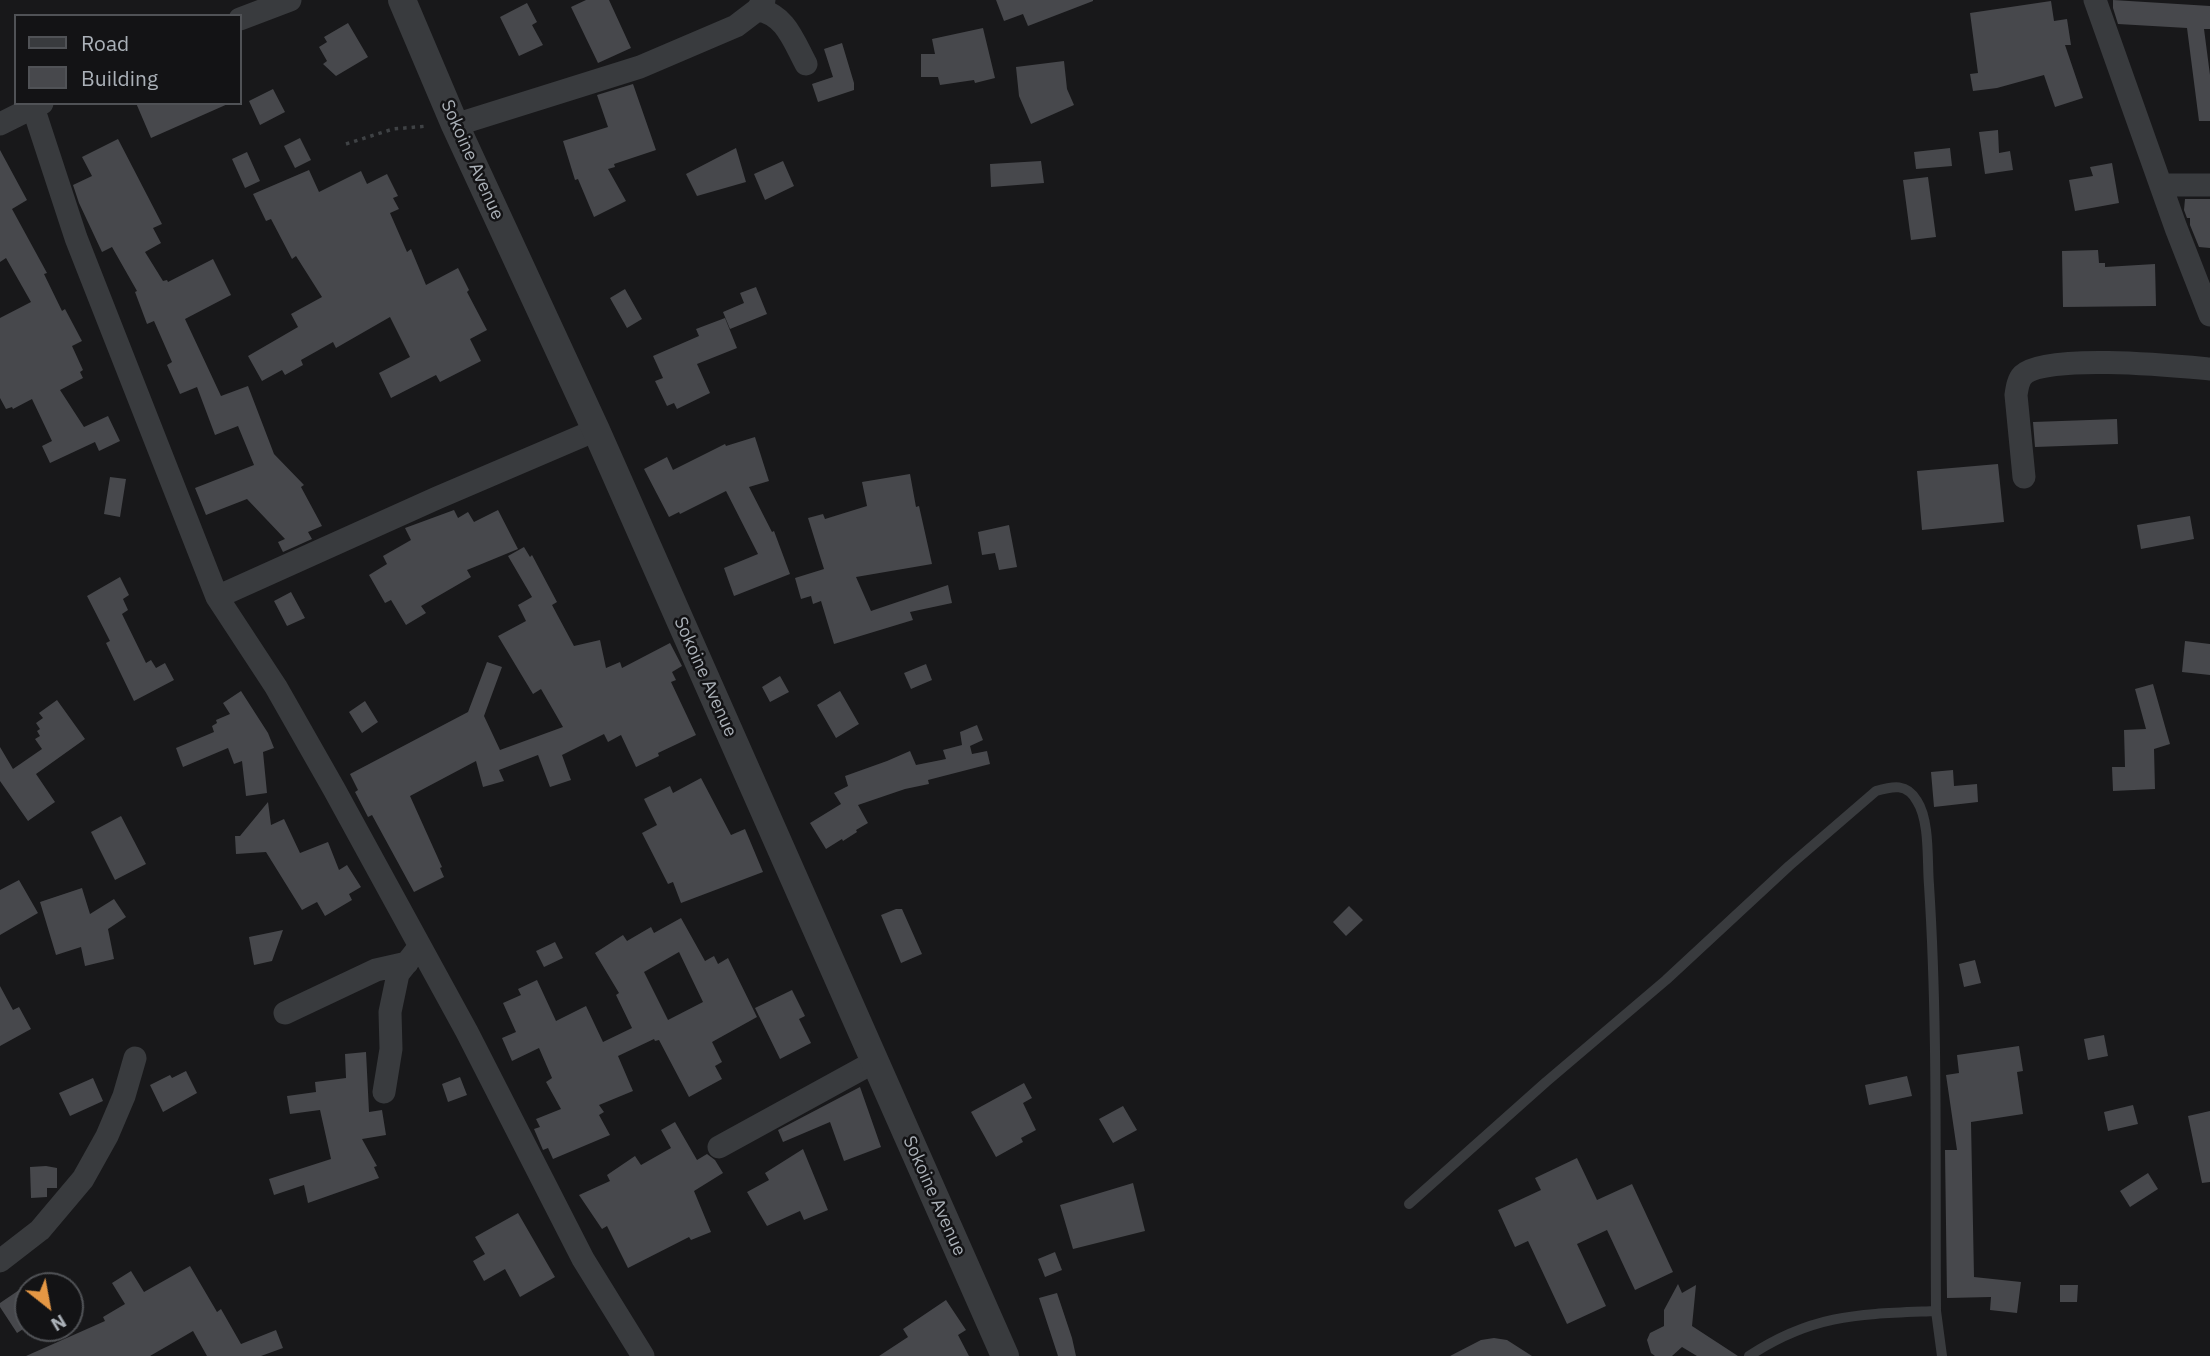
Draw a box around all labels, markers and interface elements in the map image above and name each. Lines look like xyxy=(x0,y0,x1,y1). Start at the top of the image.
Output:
legend xyxy=(14,14,242,105)
text: Road xyxy=(81,29,129,57)
text: Building xyxy=(81,64,158,92)
street label: Sokoine Avenue xyxy=(436,97,508,223)
street label: Sokoine Avenue xyxy=(669,614,741,740)
street label: Sokoine Avenue xyxy=(898,1133,970,1259)
north arrow xyxy=(14,1272,84,1342)
text: N xyxy=(47,1309,71,1337)

